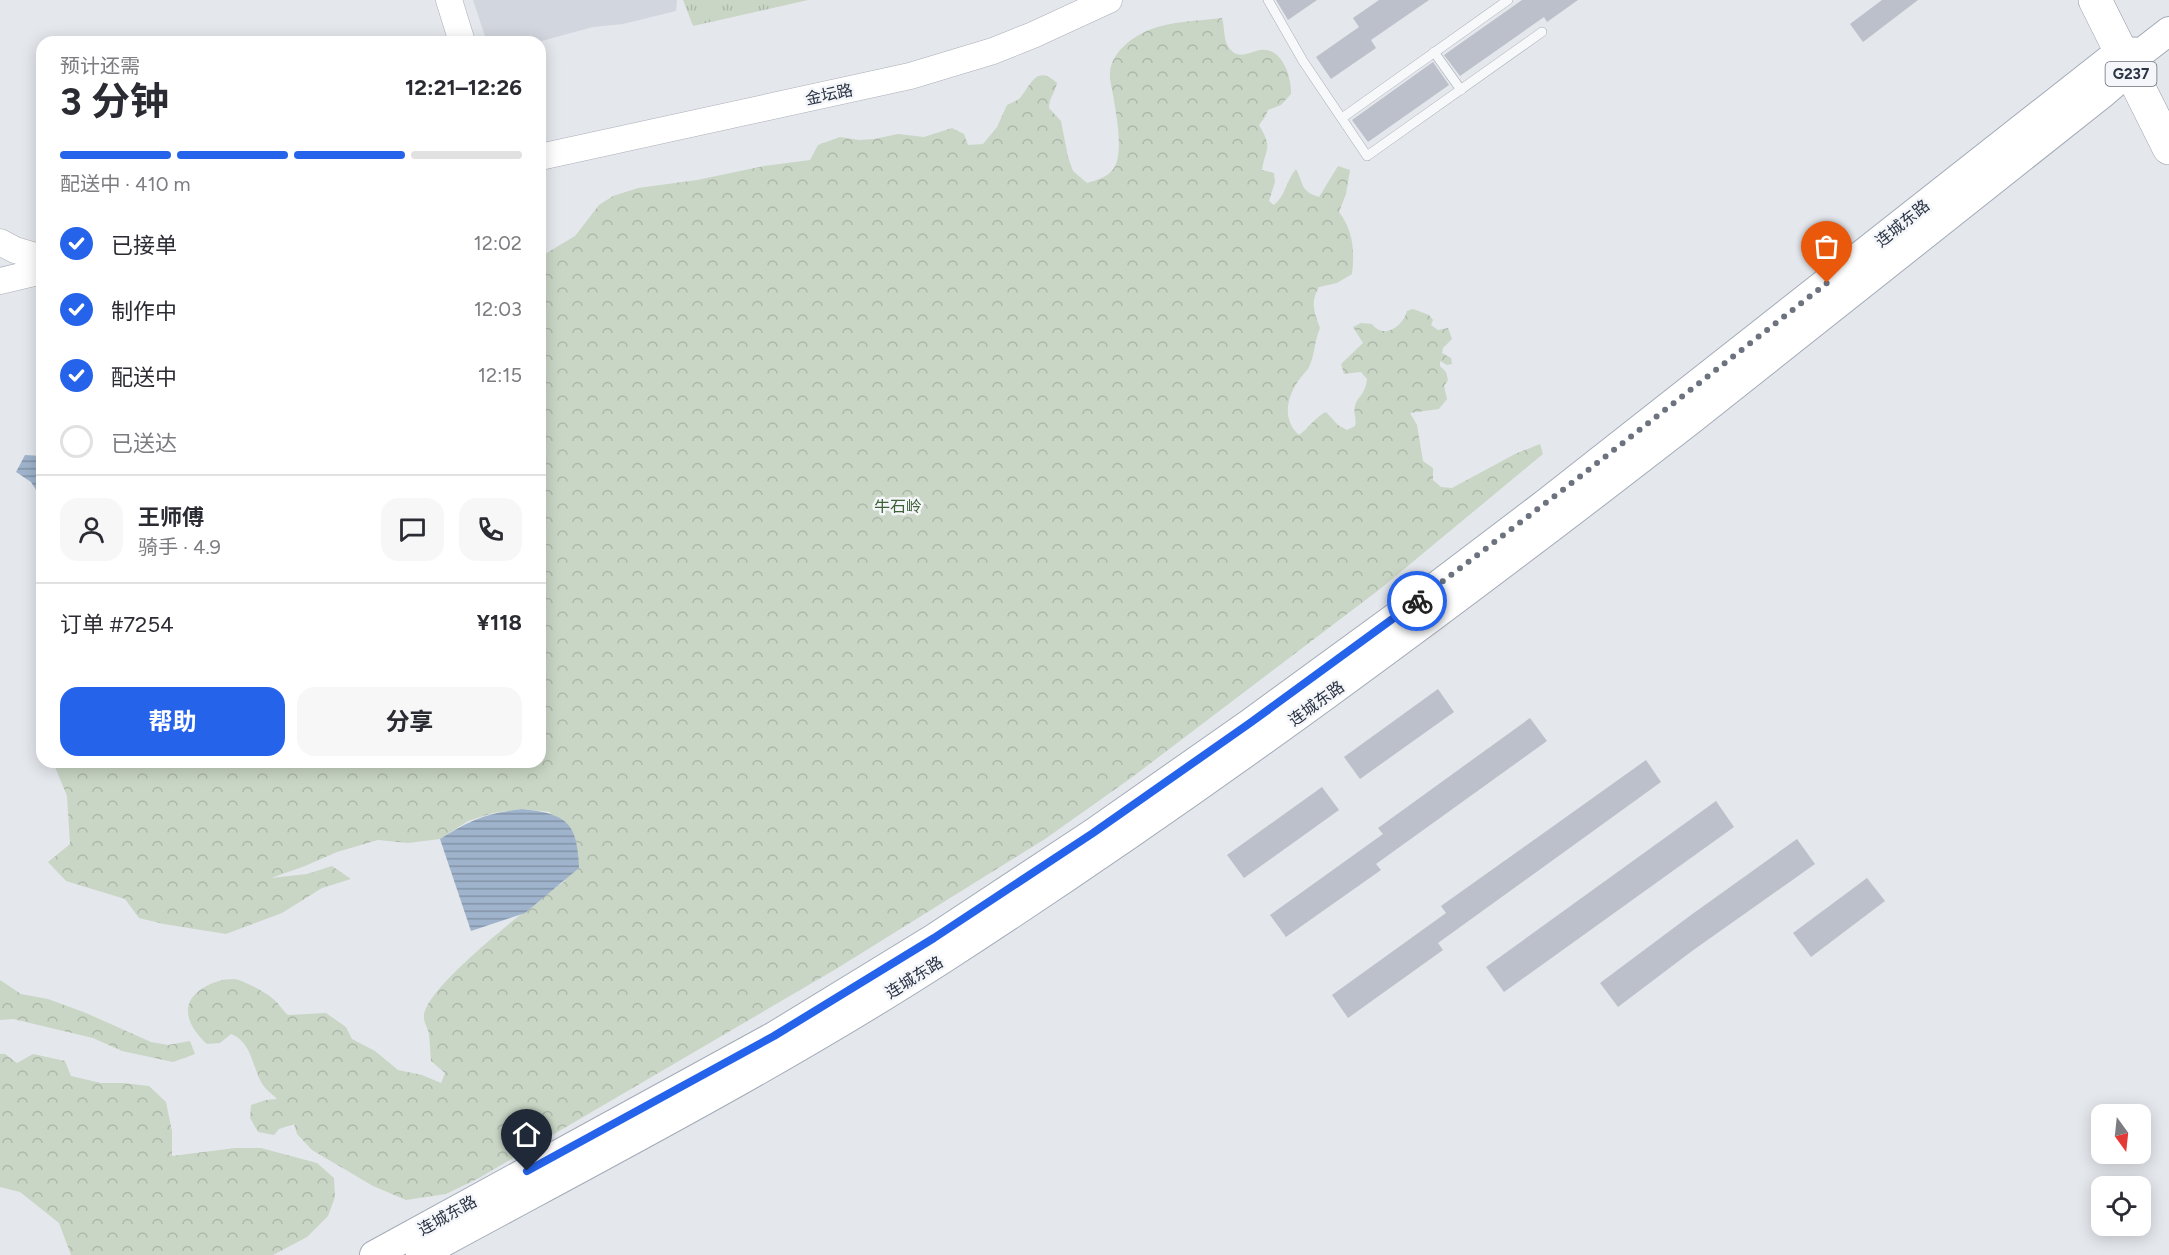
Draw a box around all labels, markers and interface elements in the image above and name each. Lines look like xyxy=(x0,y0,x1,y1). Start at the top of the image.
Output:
text: 预计还需 xyxy=(60,54,140,78)
road number: G237 xyxy=(2106,62,2156,86)
text: 12:21–12:26 xyxy=(405,74,522,101)
text: 3 分钟 xyxy=(60,78,169,125)
street label: 金坛路 xyxy=(804,80,855,109)
text: 配送中 · 410 m xyxy=(60,172,190,196)
street label: 连城东路 xyxy=(1871,196,1933,251)
pin xyxy=(1801,221,1852,283)
icon: check xyxy=(60,227,93,260)
icon: bag xyxy=(1810,230,1843,263)
text: 12:02 xyxy=(474,231,522,255)
text: 已接单 xyxy=(111,232,177,259)
icon: check xyxy=(60,293,93,326)
text: 12:03 xyxy=(474,297,522,321)
text: 制作中 xyxy=(111,298,177,325)
icon: check xyxy=(60,359,93,392)
text: 12:15 xyxy=(478,363,522,387)
text: 配送中 xyxy=(111,364,177,391)
text: 已送达 xyxy=(111,430,177,457)
park label: 牛石岭 xyxy=(874,497,922,516)
button: person xyxy=(60,498,123,561)
button: chat xyxy=(381,498,444,561)
button: phone xyxy=(459,498,522,561)
text: 王师傅 xyxy=(138,504,204,531)
text: 骑手 · 4.9 xyxy=(138,535,221,559)
courier xyxy=(1387,571,1447,631)
icon: bike xyxy=(1401,585,1434,618)
text: ¥118 xyxy=(477,609,522,636)
text: 订单 #7254 xyxy=(60,611,174,638)
street label: 连城东路 xyxy=(1285,677,1348,730)
button: 帮助 xyxy=(60,687,285,756)
button: 分享 xyxy=(297,687,522,756)
street label: 连城东路 xyxy=(882,952,946,1002)
north arrow xyxy=(2091,1104,2151,1164)
map controls xyxy=(2091,1104,2151,1236)
pin xyxy=(501,1109,552,1171)
icon: home xyxy=(510,1118,543,1151)
button: locate xyxy=(2091,1176,2151,1236)
street label: 连城东路 xyxy=(415,1192,480,1239)

